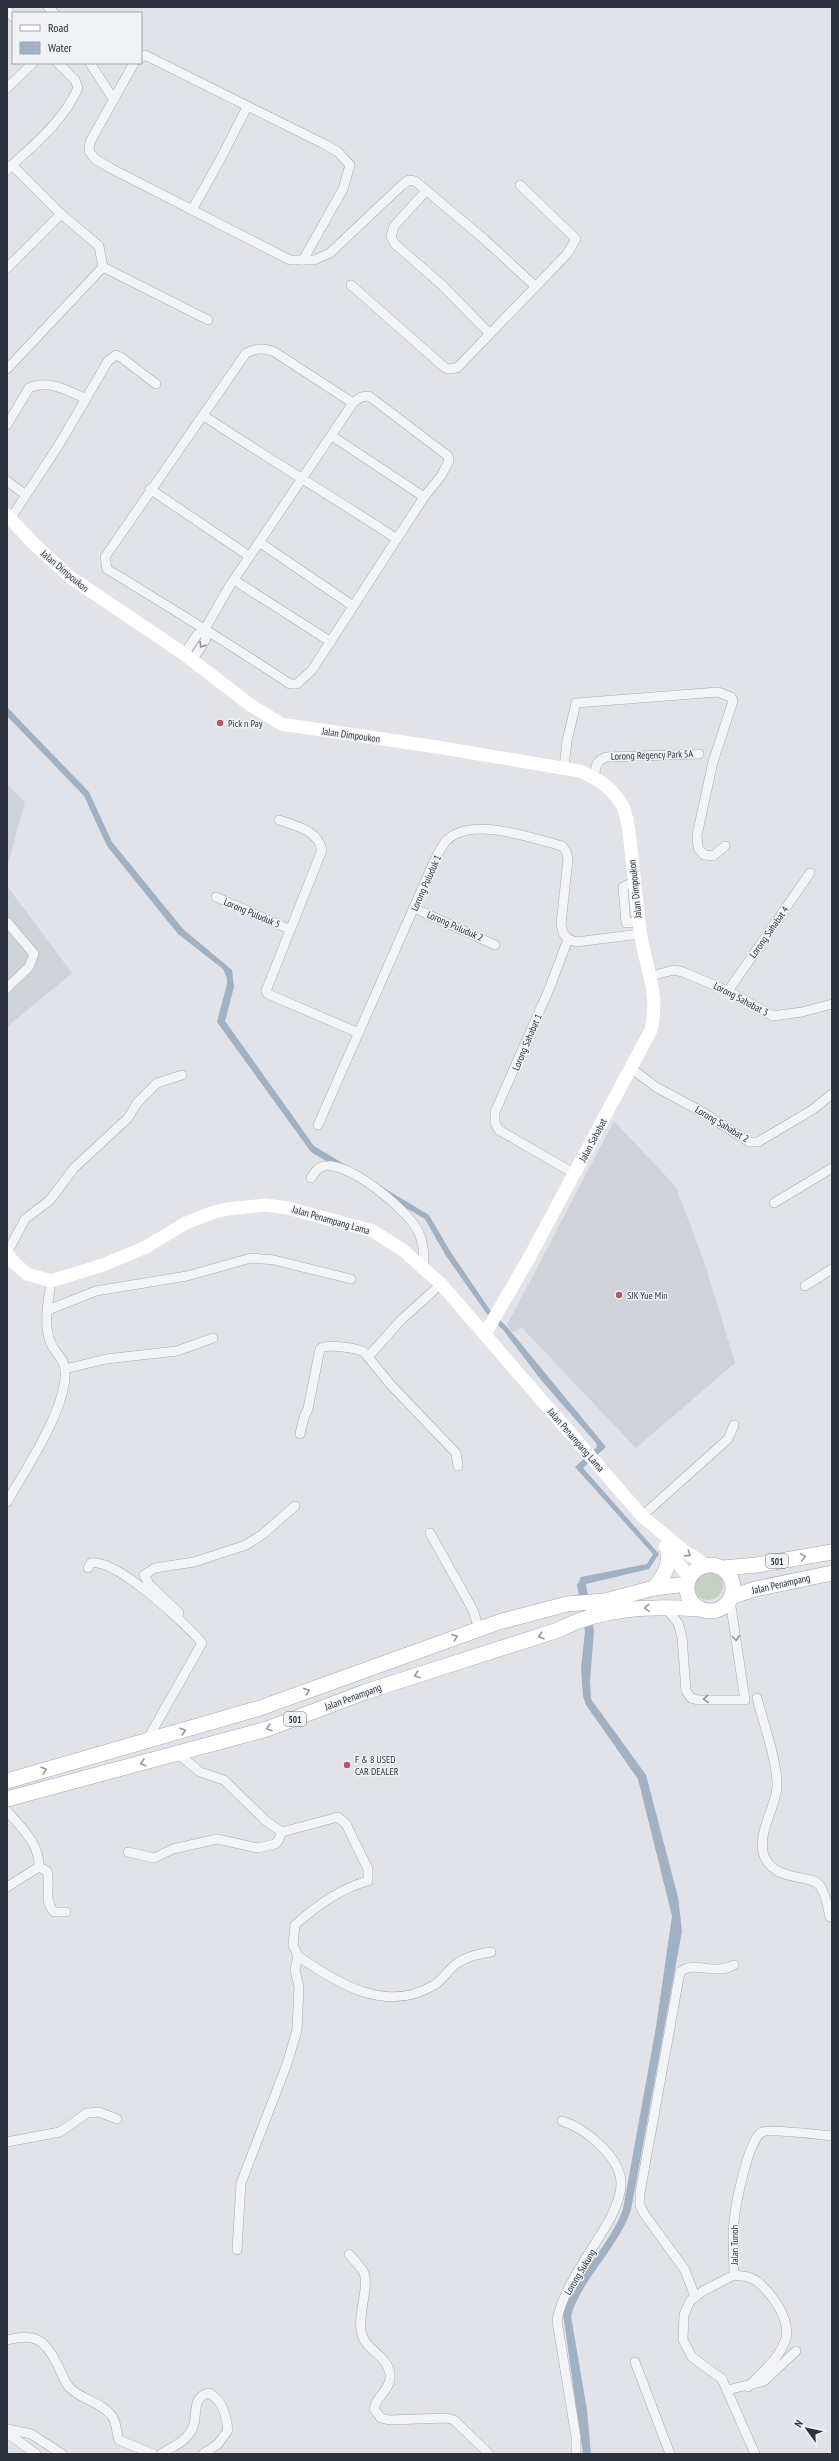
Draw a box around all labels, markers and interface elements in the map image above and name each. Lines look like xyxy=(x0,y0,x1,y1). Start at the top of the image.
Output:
legend xyxy=(12,12,142,64)
text: Road xyxy=(48,20,68,35)
text: Water xyxy=(48,40,73,55)
street label: Jalan Dimpoukon xyxy=(38,547,92,595)
one-way arrow xyxy=(200,641,207,648)
place label: Pick n Pay xyxy=(228,717,263,730)
marker: Pick n Pay xyxy=(215,718,225,728)
street label: Jalan Dimpoukon xyxy=(320,724,381,746)
street label: Lorong Regency Park 5A xyxy=(611,747,694,763)
street label: Lorong Puluduk 1 xyxy=(408,853,444,913)
street label: Jalan Dimpoukon xyxy=(625,859,645,920)
street label: Lorong Puluduk 5 xyxy=(222,895,282,931)
street label: Lorong Sahabat 4 xyxy=(746,903,792,960)
street label: Lorong Puluduk 2 xyxy=(425,908,485,944)
street label: Lorong Sahabat 3 xyxy=(711,979,771,1019)
street label: Lorong Sahabat 1 xyxy=(509,1012,545,1072)
street label: Lorong Sahabat 2 xyxy=(693,1103,751,1145)
street label: Jalan Sahabat xyxy=(576,1116,610,1165)
street label: Jalan Penampang Lama xyxy=(290,1202,371,1237)
place label: SJK Yue Min xyxy=(627,1289,668,1302)
marker: SJK Yue Min xyxy=(614,1290,624,1300)
street label: Jalan Penampang Lama xyxy=(544,1405,607,1475)
one-way arrow xyxy=(684,1549,691,1556)
one-way arrow xyxy=(800,1553,806,1562)
road number: 501 xyxy=(766,1554,788,1568)
street label: Jalan Penampang xyxy=(750,1571,811,1597)
one-way arrow xyxy=(644,1604,650,1613)
one-way arrow xyxy=(538,1631,545,1639)
one-way arrow xyxy=(452,1634,459,1642)
one-way arrow xyxy=(731,1635,740,1642)
one-way arrow xyxy=(414,1671,421,1679)
street label: Jalan Penampang xyxy=(322,1681,383,1714)
one-way arrow xyxy=(303,1688,310,1696)
one-way arrow xyxy=(703,1695,709,1704)
road number: 501 xyxy=(284,1712,306,1726)
one-way arrow xyxy=(265,1723,272,1732)
one-way arrow xyxy=(179,1727,186,1736)
place label: F & 8 USED CAR DEALER xyxy=(355,1753,399,1778)
one-way arrow xyxy=(140,1758,147,1767)
marker: F & 8 USED CAR DEALER xyxy=(342,1760,352,1770)
one-way arrow xyxy=(41,1766,48,1775)
street label: Jalan Tunoh xyxy=(728,2225,741,2266)
street label: Lorong Sukung xyxy=(561,2247,599,2297)
north arrow xyxy=(787,2409,827,2449)
text: N xyxy=(791,2417,806,2430)

